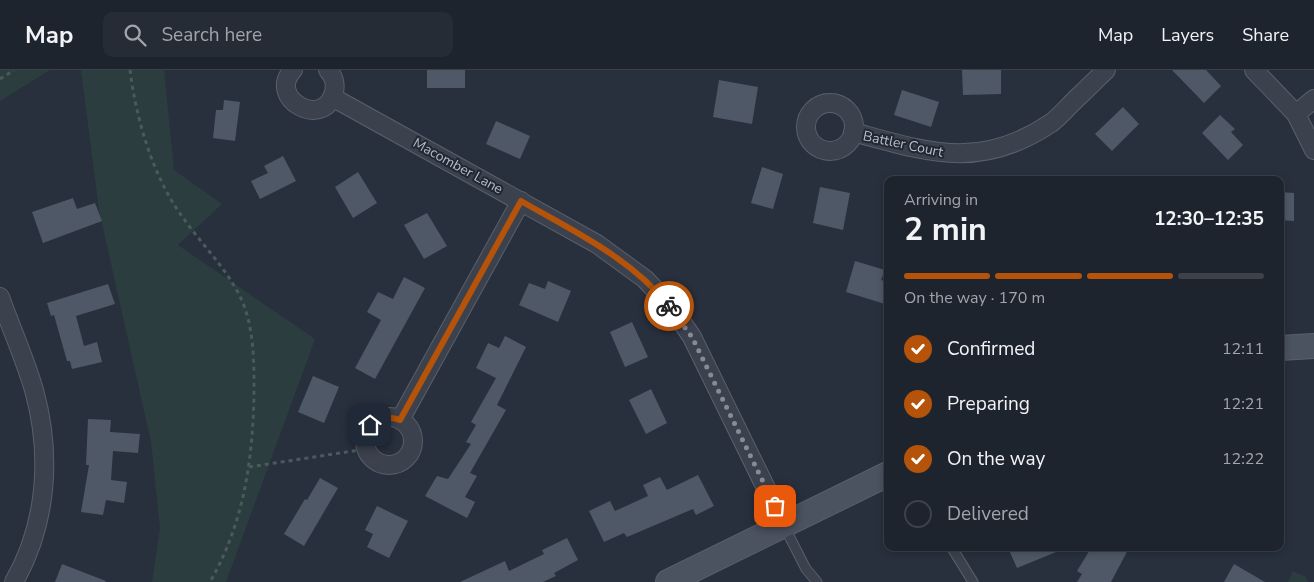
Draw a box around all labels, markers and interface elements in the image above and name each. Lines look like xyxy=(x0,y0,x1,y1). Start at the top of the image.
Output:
search box xyxy=(103,12,453,57)
text: Map xyxy=(25,19,73,51)
icon: search xyxy=(121,21,149,49)
text: Search here xyxy=(161,22,262,48)
text: Map xyxy=(1098,23,1133,47)
text: Layers xyxy=(1161,23,1214,47)
text: Share xyxy=(1242,23,1289,47)
street label: Battler Court xyxy=(861,126,945,162)
street label: Macomber Lane xyxy=(410,133,506,199)
text: Arriving in xyxy=(904,189,978,211)
text: 12:30–12:35 xyxy=(1154,206,1264,232)
text: 2 min xyxy=(904,208,987,251)
courier xyxy=(644,281,694,331)
text: On the way · 170 m xyxy=(904,287,1045,309)
icon: bike xyxy=(655,292,683,320)
icon: check xyxy=(904,335,932,363)
text: Confirmed xyxy=(947,336,1035,362)
text: 12:11 xyxy=(1222,338,1264,360)
icon: check xyxy=(904,390,932,418)
text: Preparing xyxy=(947,391,1030,417)
text: 12:21 xyxy=(1222,393,1264,415)
pin xyxy=(349,404,391,446)
icon: home xyxy=(356,411,384,439)
icon: check xyxy=(904,445,932,473)
text: On the way xyxy=(947,446,1045,472)
text: 12:22 xyxy=(1222,448,1264,470)
pin xyxy=(754,485,796,527)
icon: bag xyxy=(761,492,789,520)
text: Delivered xyxy=(947,501,1029,527)

